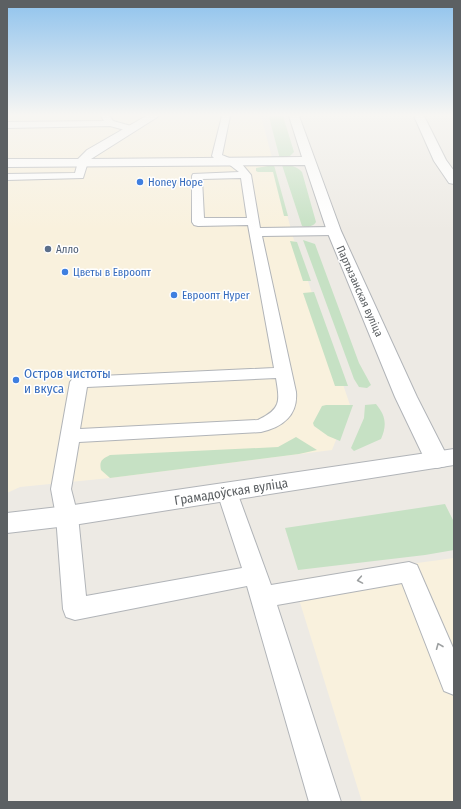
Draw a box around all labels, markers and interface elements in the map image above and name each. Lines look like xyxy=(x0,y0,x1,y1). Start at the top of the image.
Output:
place label: Honey Hope xyxy=(148,176,203,189)
marker: Honey Hope xyxy=(135,177,145,187)
place label: Алло xyxy=(56,243,79,256)
marker: Алло xyxy=(43,244,53,254)
street label: Партызанская вуліца xyxy=(334,244,385,339)
place label: Цветы в Евроопт xyxy=(73,266,152,279)
marker: Цветы в Евроопт xyxy=(60,267,70,277)
place label: Евроопт Hyper xyxy=(182,289,250,302)
marker: Евроопт Hyper xyxy=(169,290,179,300)
place label: Остров чистоты и вкуса xyxy=(24,366,111,396)
marker: Остров чистоты и вкуса xyxy=(11,375,21,385)
street label: Грамадоўская вуліца xyxy=(173,475,289,508)
one-way arrow xyxy=(357,576,363,584)
one-way arrow xyxy=(436,643,444,650)

